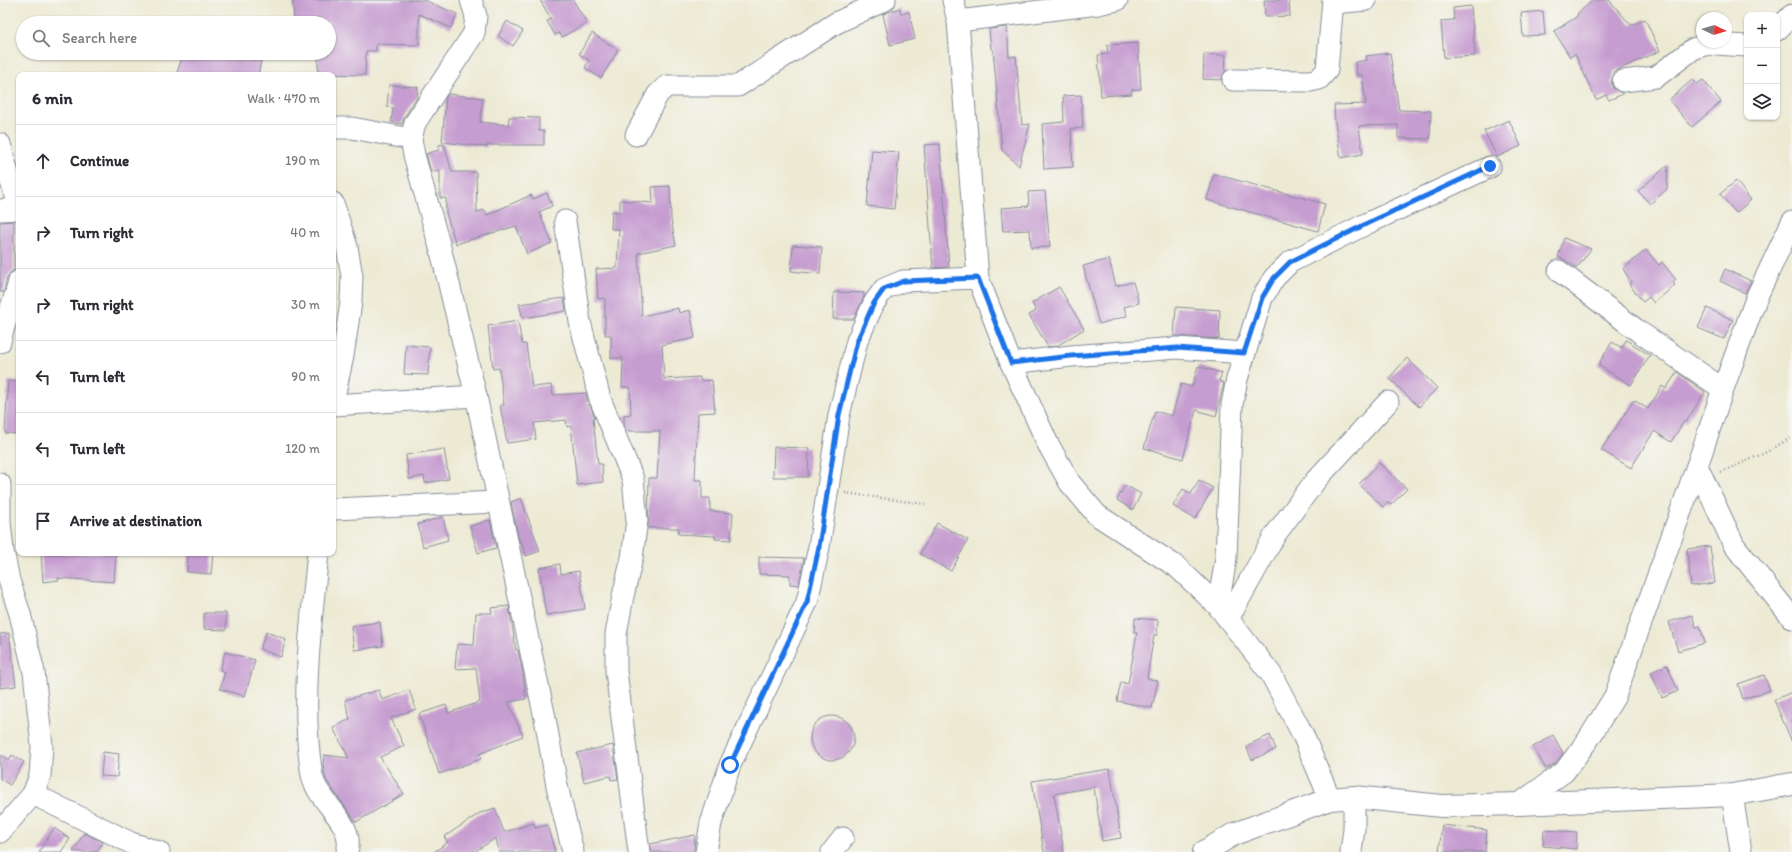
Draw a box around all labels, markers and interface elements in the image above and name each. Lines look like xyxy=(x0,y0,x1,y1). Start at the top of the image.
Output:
north arrow xyxy=(1696,12,1732,48)
map controls xyxy=(1744,12,1780,120)
button: + xyxy=(1744,12,1780,48)
search box xyxy=(16,16,336,60)
icon: search xyxy=(30,27,52,49)
text: Search here xyxy=(62,29,137,47)
button: − xyxy=(1744,48,1780,84)
button: layers xyxy=(1744,84,1780,120)
text: 6 min xyxy=(32,88,73,108)
text: Walk · 470 m xyxy=(247,91,320,106)
icon: ahead xyxy=(32,150,54,172)
text: Continue xyxy=(70,152,129,170)
text: 190 m xyxy=(285,153,320,168)
route end xyxy=(1481,157,1499,175)
icon: right xyxy=(32,222,54,244)
text: Turn right xyxy=(70,224,134,242)
text: 40 m xyxy=(290,225,320,240)
icon: right xyxy=(32,294,54,316)
text: Turn right xyxy=(70,296,134,314)
text: 30 m xyxy=(291,297,320,312)
icon: left xyxy=(32,366,54,388)
text: Turn left xyxy=(70,368,125,386)
text: 90 m xyxy=(291,369,320,384)
icon: left xyxy=(32,438,54,460)
text: Turn left xyxy=(70,440,125,458)
text: 120 m xyxy=(285,441,320,456)
icon: arrive xyxy=(32,510,54,532)
text: Arrive at destination xyxy=(70,512,202,530)
route start xyxy=(721,756,739,774)

